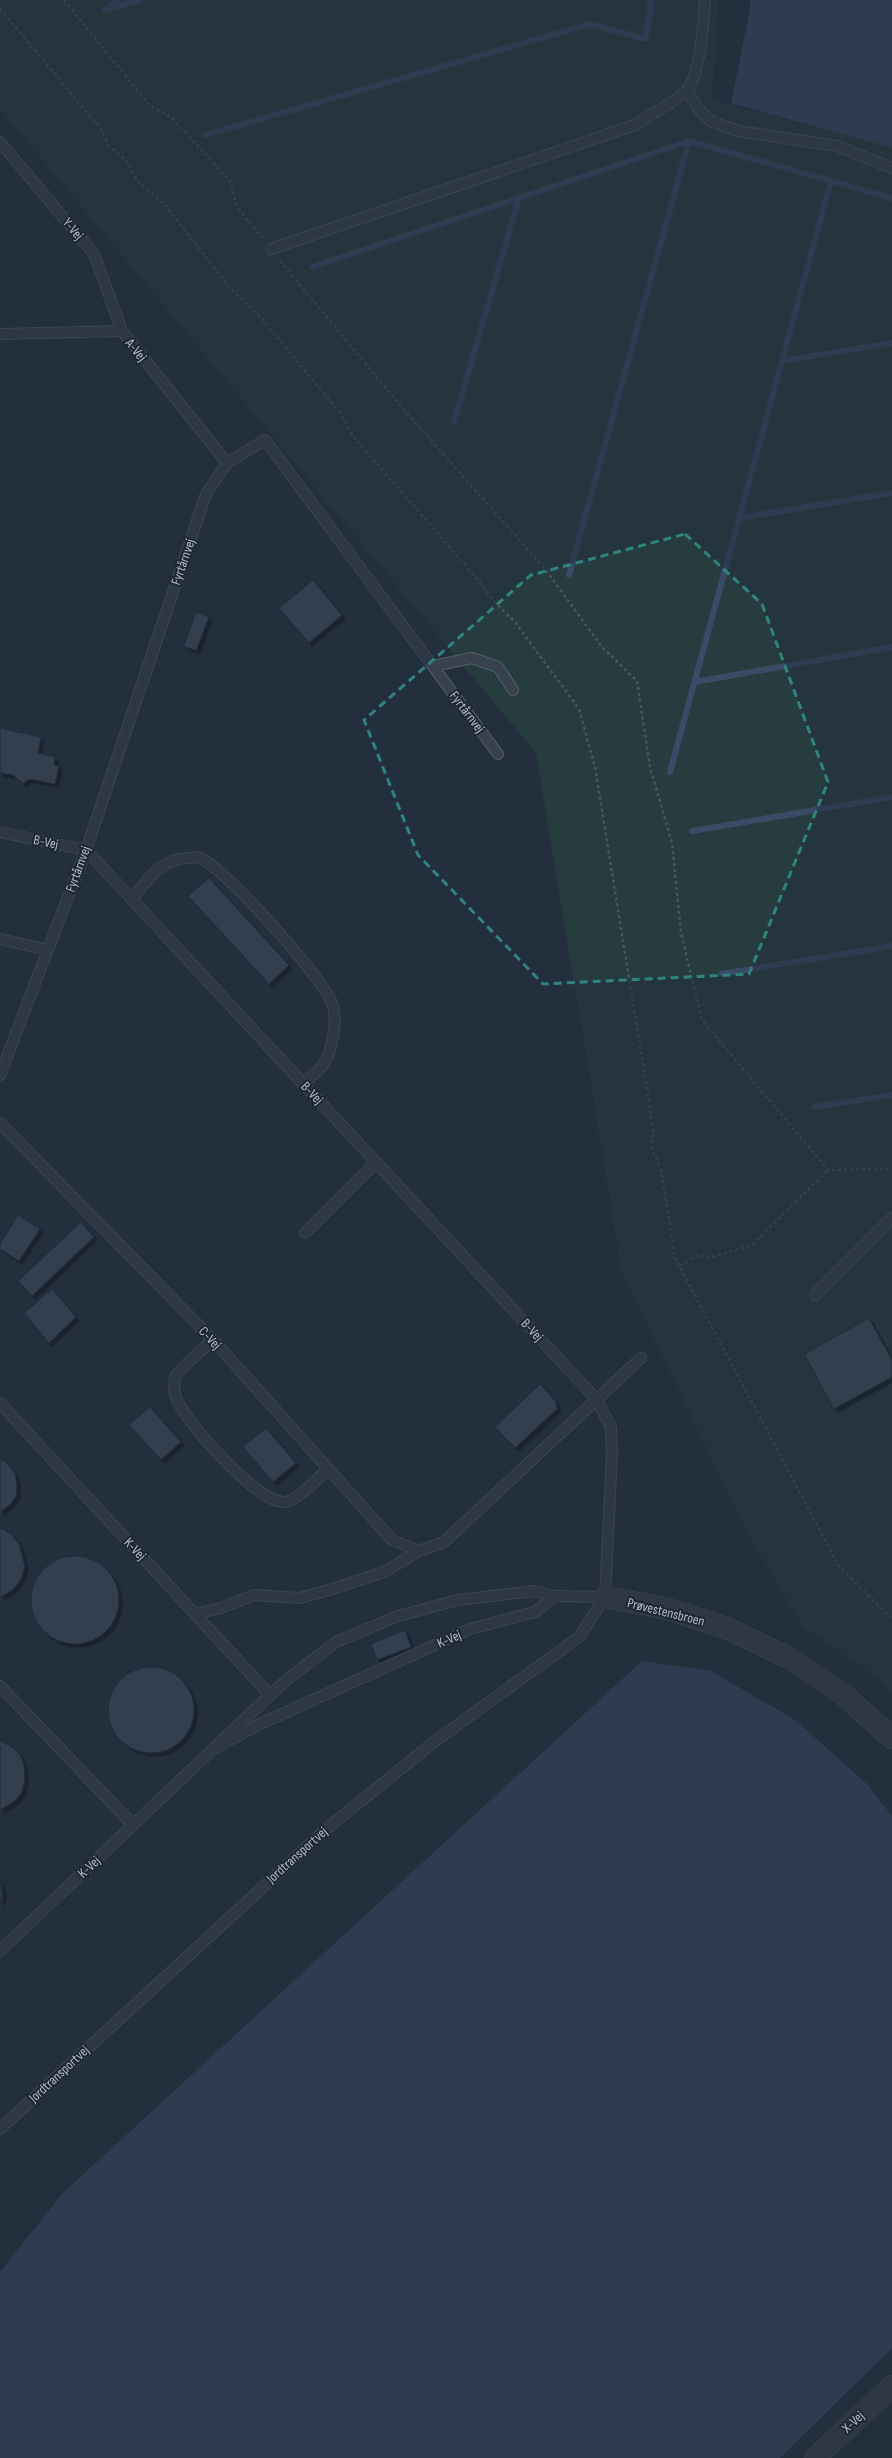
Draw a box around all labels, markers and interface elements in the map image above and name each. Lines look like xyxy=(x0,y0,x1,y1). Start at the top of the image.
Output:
street label: Y-Vej xyxy=(59,214,87,244)
street label: A-Vej xyxy=(121,334,150,365)
street label: Fyrtårnvej xyxy=(167,537,199,587)
street label: Fyrtårnvej xyxy=(446,688,488,736)
street label: B-Vej xyxy=(32,831,60,853)
street label: Fyrtårnvej xyxy=(62,844,94,894)
street label: B-Vej xyxy=(297,1078,327,1108)
street label: B-Vej xyxy=(517,1315,547,1345)
street label: C-Vej xyxy=(195,1323,225,1353)
street label: K-Vej xyxy=(120,1534,150,1564)
street label: Prøvestensbroen xyxy=(626,1594,706,1630)
street label: K-Vej xyxy=(434,1626,464,1652)
street label: Jordtransportvej xyxy=(262,1823,331,1888)
street label: K-Vej xyxy=(74,1852,104,1882)
street label: Jordtransportvej xyxy=(25,2042,93,2107)
street label: X-Vej xyxy=(838,2407,868,2437)

